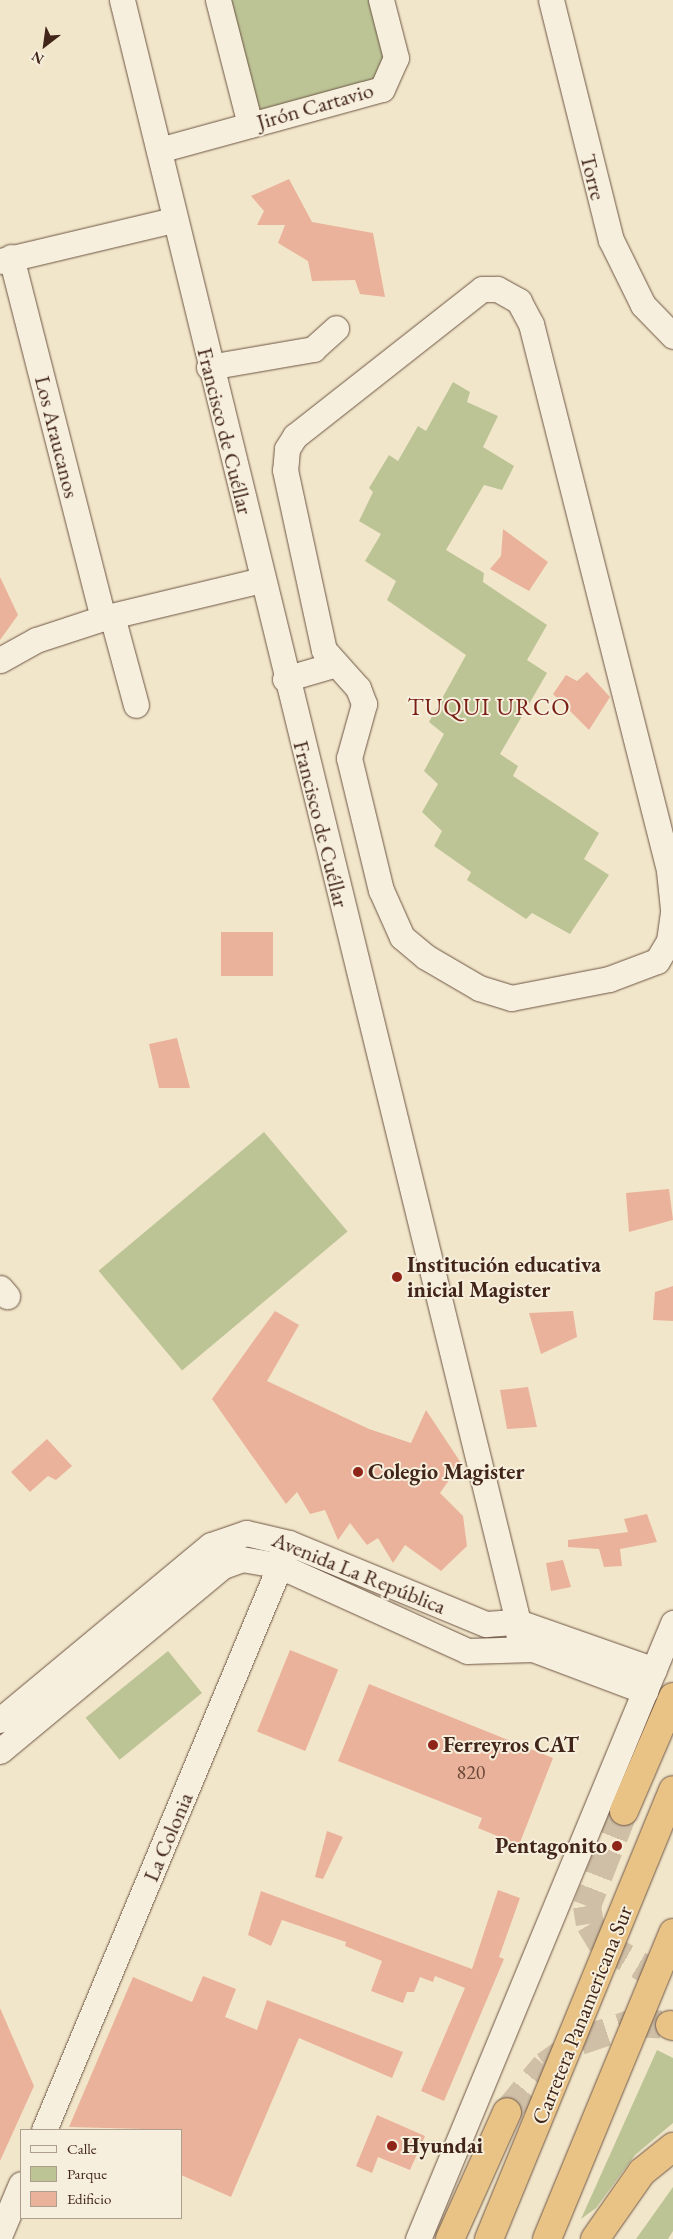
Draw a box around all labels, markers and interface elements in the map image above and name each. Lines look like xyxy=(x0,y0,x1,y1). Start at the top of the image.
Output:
north arrow xyxy=(20,20,70,70)
text: N xyxy=(28,47,47,69)
street label: Jirón Cartavio xyxy=(254,77,376,135)
street label: Torre xyxy=(575,151,611,203)
street label: Francisco de Cuéllar xyxy=(192,345,258,517)
street label: Los Araucanos xyxy=(29,373,85,501)
district label: TUQUI URCO xyxy=(406,693,572,721)
street label: Francisco de Cuéllar xyxy=(288,738,354,910)
place label: Institución educativa inicial Magister xyxy=(407,1251,601,1302)
marker: Institución educativa inicial Magister xyxy=(391,1271,403,1283)
place label: Colegio Magister xyxy=(368,1459,524,1485)
marker: Colegio Magister xyxy=(352,1466,364,1478)
street label: Avenida La República xyxy=(268,1526,450,1620)
place label: Ferreyros CAT xyxy=(443,1732,579,1758)
marker: Ferreyros CAT xyxy=(427,1739,439,1751)
house number: 820 xyxy=(457,1760,485,1784)
street label: La Colonia xyxy=(137,1789,199,1885)
place label: Pentagonito xyxy=(495,1833,607,1859)
marker: Pentagonito xyxy=(611,1840,623,1852)
street label: Carretera Panamericana Sur xyxy=(526,1902,638,2128)
legend xyxy=(20,2129,182,2219)
place label: Hyundai xyxy=(402,2133,483,2159)
text: Calle xyxy=(67,2139,97,2158)
marker: Hyundai xyxy=(386,2140,398,2152)
text: Parque xyxy=(67,2164,107,2183)
text: Edificio xyxy=(67,2189,111,2208)

